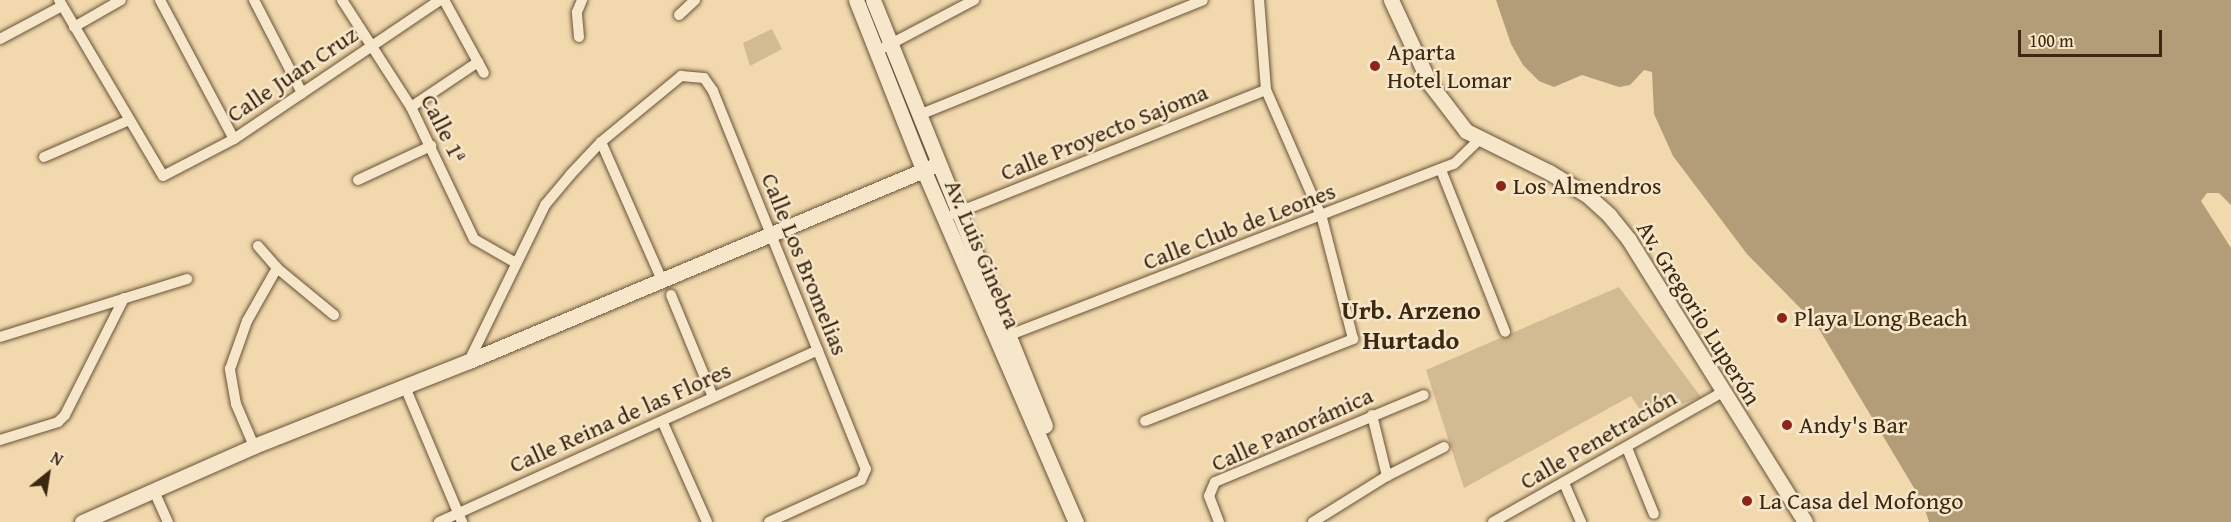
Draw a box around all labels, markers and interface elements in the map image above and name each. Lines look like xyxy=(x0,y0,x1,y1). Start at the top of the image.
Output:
scale bar xyxy=(2021,18,2165,56)
street label: Calle Juan Cruz xyxy=(221,20,363,128)
text: 100 m xyxy=(2029,27,2074,54)
place label: Aparta Hotel Lomar xyxy=(1387,38,1512,94)
marker: Aparta Hotel Lomar xyxy=(1368,59,1382,73)
street label: Calle Proyecto Sajoma xyxy=(996,77,1212,187)
street label: Calle 1ª xyxy=(415,89,473,167)
street label: Calle Los Bromelias xyxy=(755,169,855,359)
place label: Los Almendros xyxy=(1513,172,1661,200)
street label: Av. Luis Ginebra xyxy=(939,175,1027,333)
street label: Calle Club de Leones xyxy=(1139,176,1339,276)
marker: Los Almendros xyxy=(1494,179,1508,193)
street label: Av. Gregorio Luperón xyxy=(1631,216,1767,410)
district label: Urb. Arzeno Hurtado xyxy=(1341,294,1481,356)
place label: Playa Long Beach xyxy=(1794,304,1968,332)
marker: Playa Long Beach xyxy=(1775,311,1789,325)
street label: Calle Reina de las Flores xyxy=(505,355,735,479)
street label: Calle Panorámica xyxy=(1207,380,1377,478)
street label: Calle Penetración xyxy=(1515,383,1681,495)
place label: Andy's Bar xyxy=(1799,411,1908,439)
marker: Andy's Bar xyxy=(1780,418,1794,432)
north arrow xyxy=(18,444,78,504)
text: N xyxy=(46,445,68,471)
place label: La Casa del Mofongo xyxy=(1759,487,1963,515)
marker: La Casa del Mofongo xyxy=(1740,494,1754,508)

